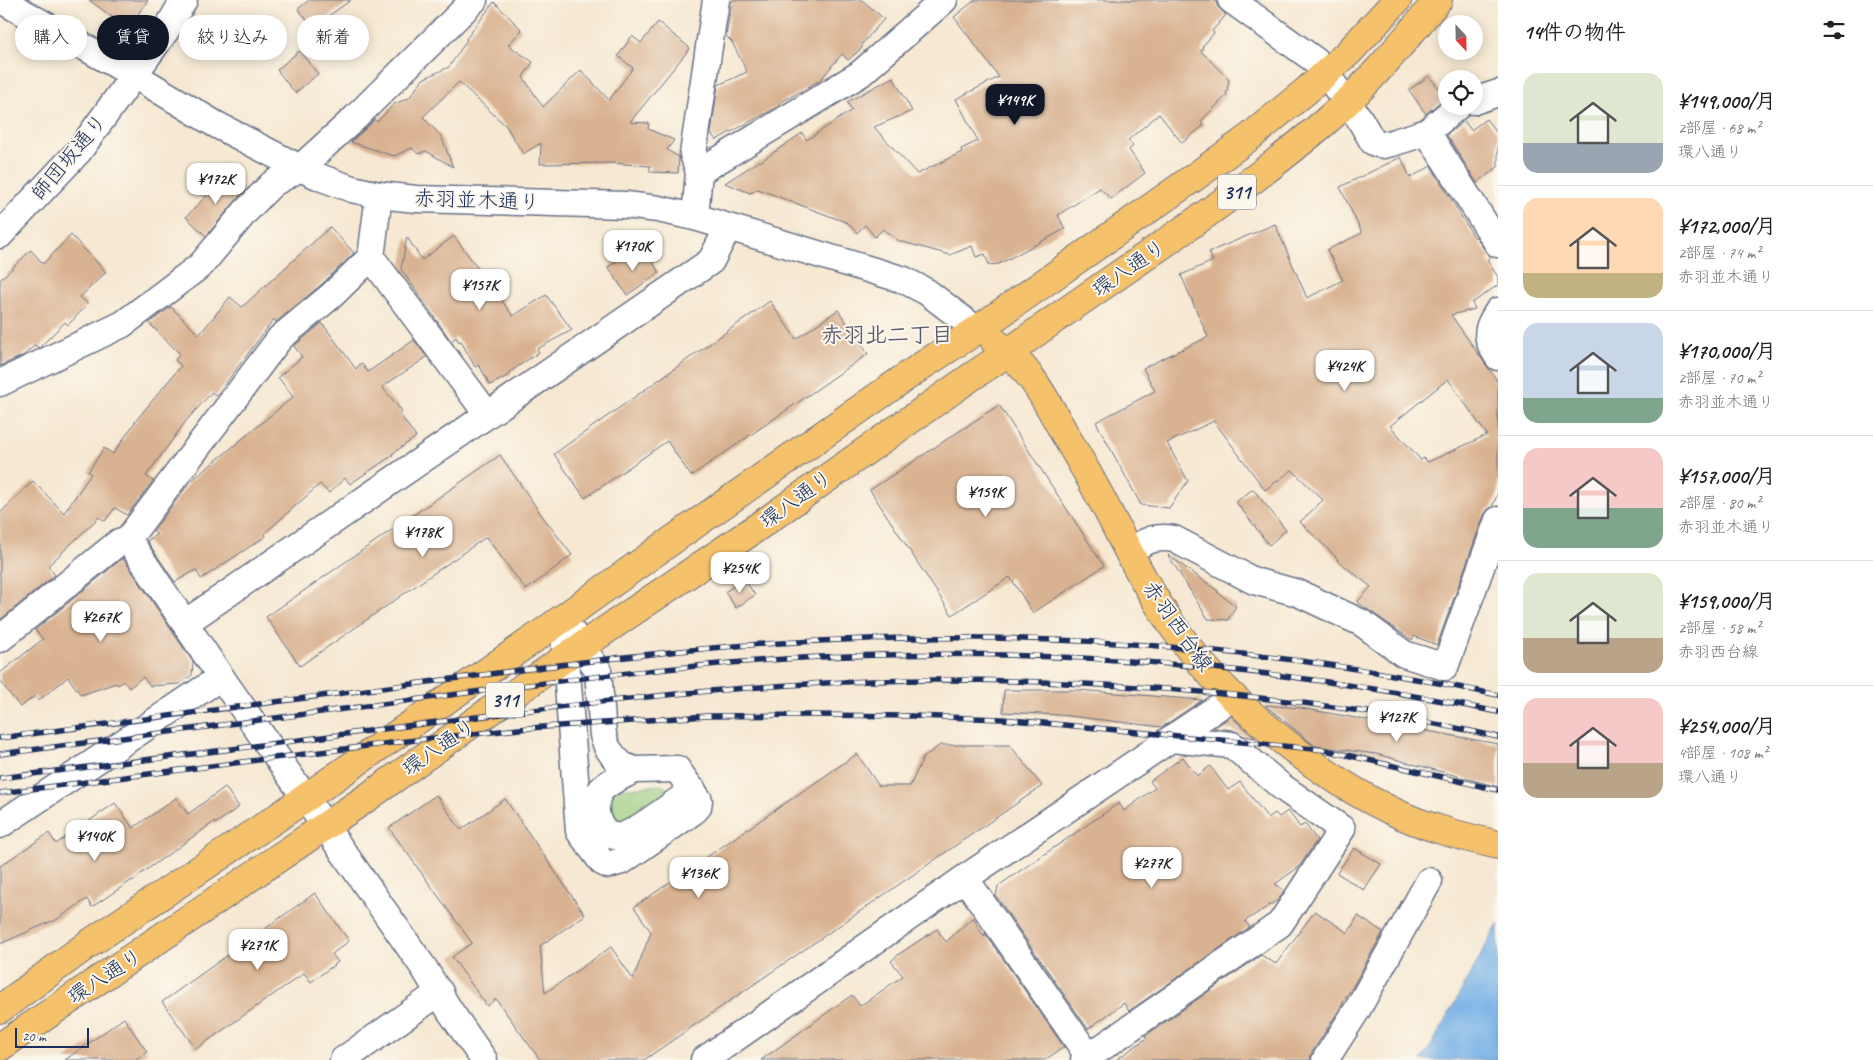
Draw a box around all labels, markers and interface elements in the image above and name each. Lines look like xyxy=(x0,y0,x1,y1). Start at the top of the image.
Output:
chip: 購入 xyxy=(15,15,87,60)
chip: 賃貸 xyxy=(97,15,169,60)
chip: 絞り込み xyxy=(179,15,287,60)
chip: 新着 xyxy=(297,15,369,60)
north arrow xyxy=(1438,15,1482,60)
map controls xyxy=(1438,15,1483,115)
icon: filters xyxy=(1820,16,1848,44)
text: 14件の物件 xyxy=(1523,19,1626,45)
button: locate xyxy=(1438,70,1483,115)
pin: ¥149K xyxy=(980,84,1050,126)
text: ¥149,000/月 xyxy=(1678,88,1776,114)
text: ¥149K xyxy=(997,90,1033,110)
icon: home xyxy=(1563,93,1623,153)
street label: 師団坂通り xyxy=(25,108,113,206)
text: 2部屋 · 68 m² xyxy=(1678,118,1760,138)
text: 環八通り xyxy=(1678,142,1742,162)
pin: ¥172K xyxy=(181,162,251,205)
text: ¥172K xyxy=(198,169,234,189)
road number: 311 xyxy=(1218,174,1256,210)
street label: 赤羽並木通り xyxy=(414,185,540,215)
text: ¥172,000/月 xyxy=(1678,213,1776,239)
icon: home xyxy=(1563,218,1623,278)
pin: ¥170K xyxy=(598,230,668,272)
street label: 環八通り xyxy=(1087,233,1171,303)
text: ¥170K xyxy=(615,236,651,256)
text: 2部屋 · 74 m² xyxy=(1678,243,1760,263)
text: 赤羽並木通り xyxy=(1678,267,1774,287)
pin: ¥157K xyxy=(445,268,515,311)
text: ¥157K xyxy=(462,275,498,295)
district label: 赤羽北二丁目 xyxy=(821,321,953,349)
text: ¥170,000/月 xyxy=(1678,338,1776,364)
icon: home xyxy=(1563,343,1623,403)
pin: ¥424K xyxy=(1310,350,1380,392)
text: ¥424K xyxy=(1327,356,1363,376)
text: 2部屋 · 70 m² xyxy=(1678,368,1760,388)
text: 赤羽並木通り xyxy=(1678,392,1774,412)
text: ¥157,000/月 xyxy=(1678,463,1776,489)
street label: 環八通り xyxy=(754,464,838,534)
icon: home xyxy=(1563,468,1623,528)
pin: ¥159K xyxy=(951,476,1021,518)
text: ¥159K xyxy=(968,482,1004,502)
text: 2部屋 · 80 m² xyxy=(1678,493,1760,513)
pin: ¥178K xyxy=(388,516,458,558)
text: 赤羽並木通り xyxy=(1678,517,1774,537)
text: ¥178K xyxy=(405,522,441,542)
pin: ¥254K xyxy=(705,552,775,594)
text: ¥254K xyxy=(722,558,758,578)
street label: 赤羽西台線 xyxy=(1137,576,1219,676)
text: ¥159,000/月 xyxy=(1678,588,1776,614)
icon: home xyxy=(1563,593,1623,653)
pin: ¥267K xyxy=(66,600,136,643)
text: ¥267K xyxy=(82,607,120,627)
text: 2部屋 · 58 m² xyxy=(1678,618,1760,638)
text: 赤羽西台線 xyxy=(1678,642,1758,662)
road number: 311 xyxy=(486,682,524,718)
pin: ¥127K xyxy=(1362,700,1432,743)
text: ¥127K xyxy=(1379,707,1415,727)
street label: 環八通り xyxy=(397,712,481,782)
text: ¥254,000/月 xyxy=(1678,713,1776,739)
icon: home xyxy=(1563,718,1623,778)
text: 4部屋 · 108 m² xyxy=(1678,743,1768,763)
text: 環八通り xyxy=(1678,767,1742,787)
pin: ¥140K xyxy=(60,820,130,862)
text: ¥140K xyxy=(77,826,113,846)
pin: ¥277K xyxy=(1117,846,1187,889)
text: ¥277K xyxy=(1134,853,1170,873)
pin: ¥136K xyxy=(664,856,734,899)
text: ¥136K xyxy=(680,863,718,883)
pin: ¥271K xyxy=(223,928,293,971)
text: ¥271K xyxy=(240,935,276,955)
street label: 環八通り xyxy=(63,942,147,1010)
scale bar xyxy=(15,1025,89,1048)
text: 20 m xyxy=(22,1028,46,1045)

